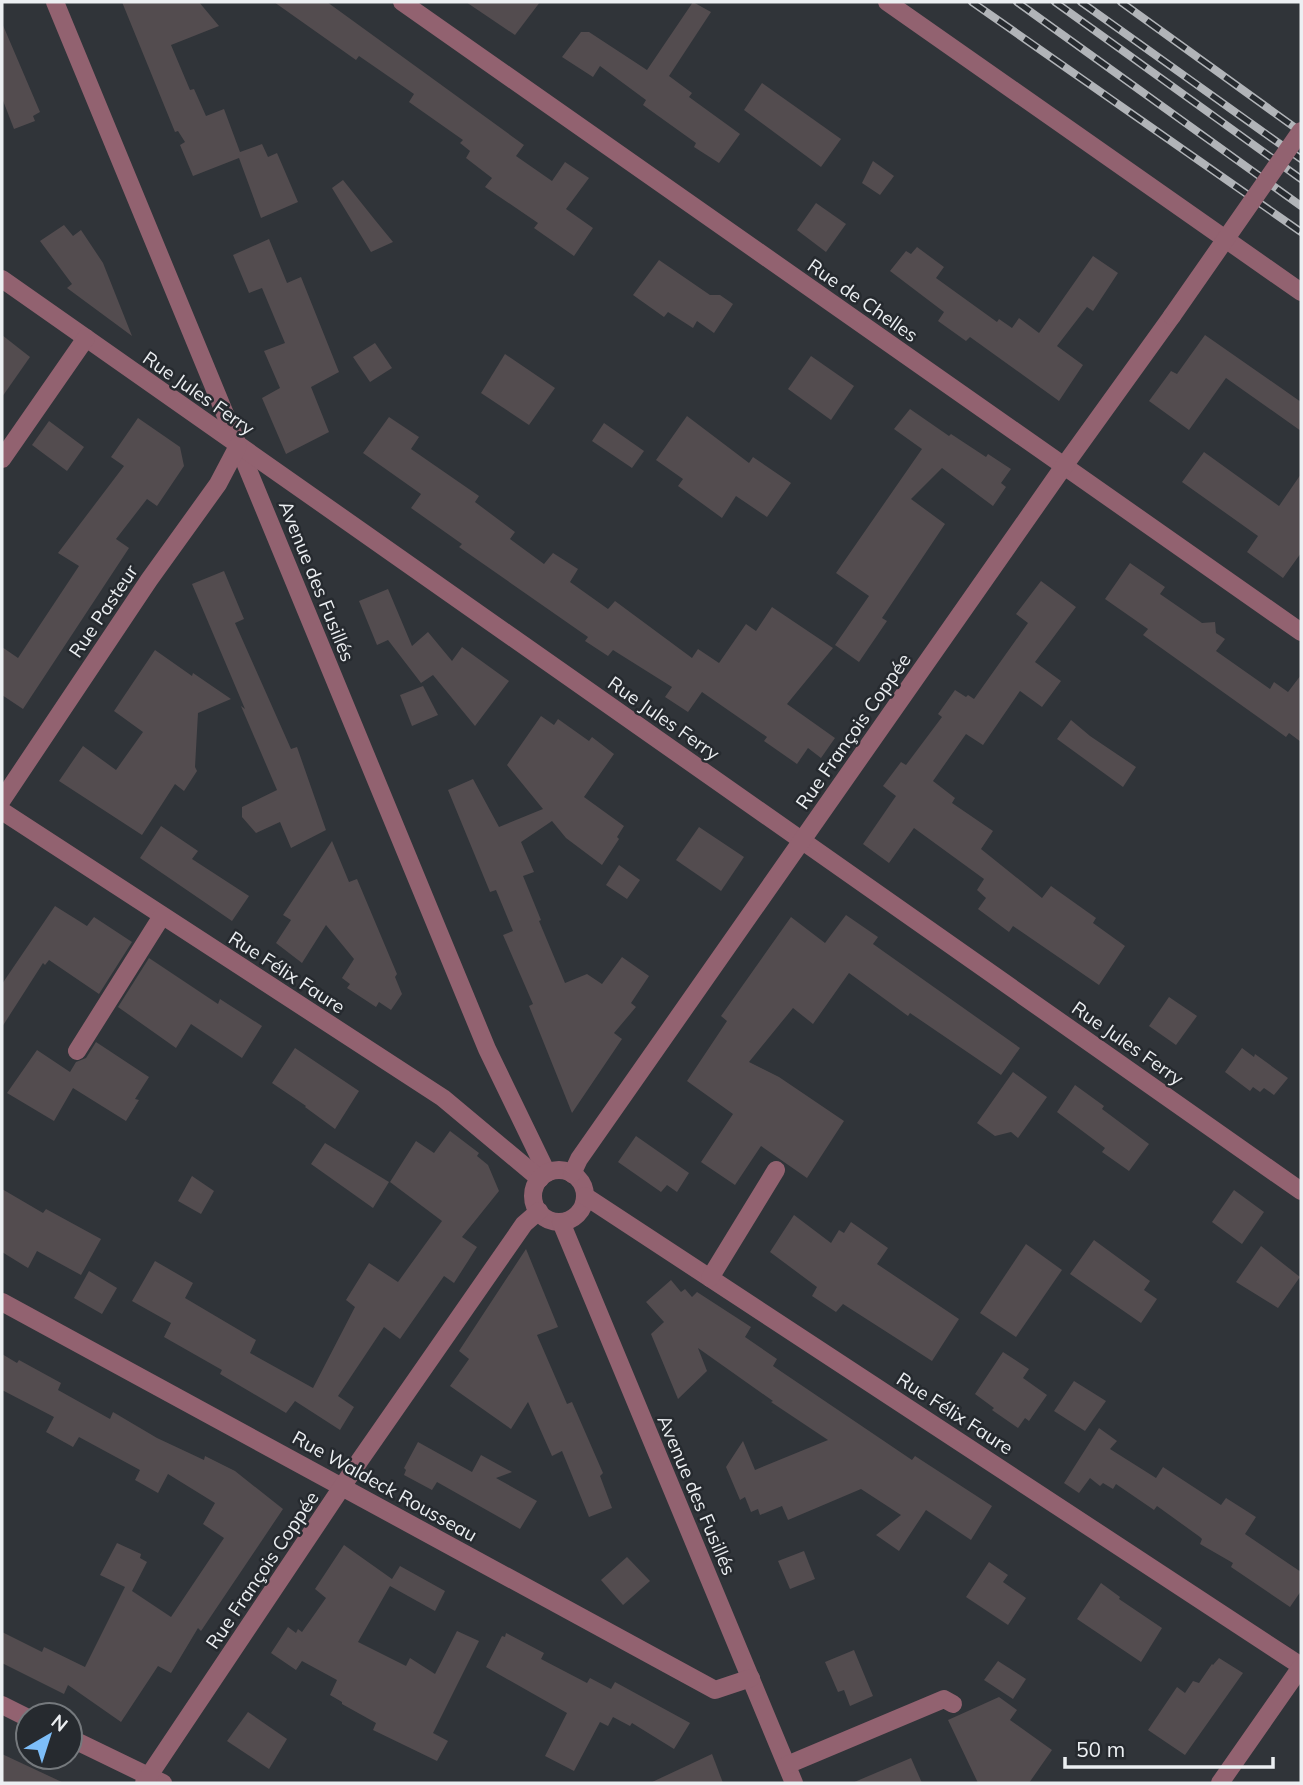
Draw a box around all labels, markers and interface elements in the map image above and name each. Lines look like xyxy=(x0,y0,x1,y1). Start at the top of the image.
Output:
street label: Rue de Chelles xyxy=(803,253,923,347)
street label: Rue Jules Ferry xyxy=(138,346,260,440)
street label: Avenue des Fusillés xyxy=(274,497,360,665)
street label: Rue Pasteur xyxy=(63,560,143,662)
street label: Rue François Coppée xyxy=(790,648,916,814)
street label: Rue Jules Ferry xyxy=(603,671,725,765)
street label: Rue Félix Faure xyxy=(224,925,350,1019)
street label: Rue Jules Ferry xyxy=(1067,996,1189,1090)
street label: Rue Félix Faure xyxy=(892,1366,1018,1460)
street label: Avenue des Fusillés xyxy=(652,1411,742,1579)
street label: Rue Waldeck Rousseau xyxy=(288,1425,482,1547)
street label: Rue François Coppée xyxy=(200,1487,324,1653)
north arrow xyxy=(14,1701,84,1771)
text: N xyxy=(47,1709,73,1737)
scale bar xyxy=(1065,1726,1273,1770)
text: 50 m xyxy=(1076,1736,1125,1762)

